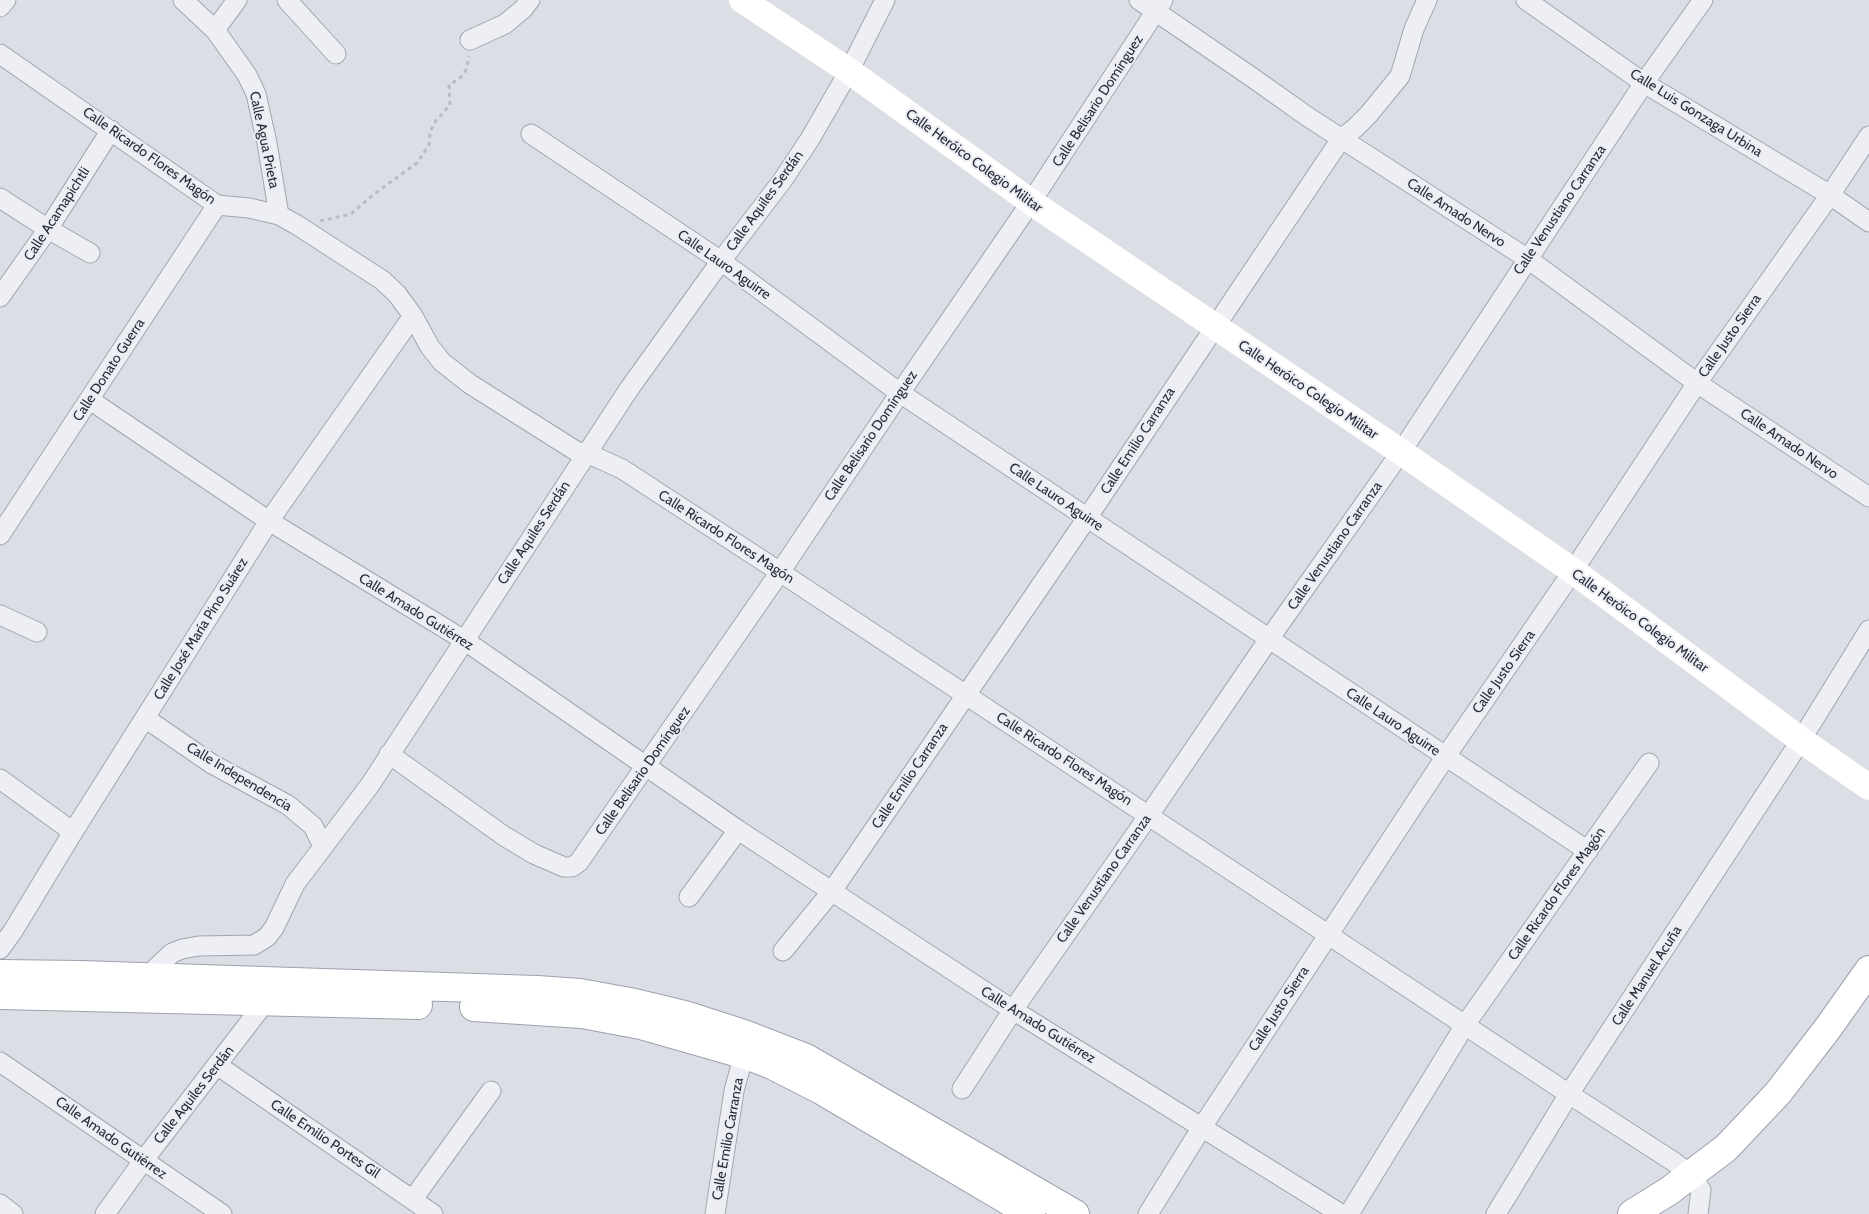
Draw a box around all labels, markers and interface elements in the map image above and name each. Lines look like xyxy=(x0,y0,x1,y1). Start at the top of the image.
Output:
street label: Calle Belisario Domínguez xyxy=(1049,32,1147,170)
street label: Calle Luis Gonzaga Urbina xyxy=(1627,65,1765,161)
street label: Calle Agua Prieta xyxy=(246,90,282,190)
street label: Calle Ricardo Flores Magón xyxy=(79,104,219,208)
street label: Calle Heróico Colegio Militar xyxy=(902,106,1046,216)
street label: Calle Venustiano Carranza xyxy=(1510,142,1610,278)
street label: Calle Aquiles Serdán xyxy=(723,148,807,254)
street label: Calle Acamapichtli xyxy=(20,164,94,264)
street label: Calle Amado Nervo xyxy=(1404,175,1508,251)
street label: Calle Lauro Aguirre xyxy=(674,227,774,303)
street label: Calle Justo Sierra xyxy=(1695,291,1765,381)
street label: Calle Donato Guerra xyxy=(69,315,149,425)
street label: Calle Heróico Colegio Militar xyxy=(1235,337,1381,443)
street label: Calle Belisario Domínguez xyxy=(821,368,921,504)
street label: Calle Emilio Carranza xyxy=(1097,384,1179,498)
street label: Calle Amado Nervo xyxy=(1737,405,1841,483)
street label: Calle Lauro Aguirre xyxy=(1006,459,1106,535)
street label: Calle Aquiles Serdán xyxy=(494,478,574,588)
street label: Calle Venustiano Carranza xyxy=(1284,478,1386,614)
street label: Calle Ricardo Flores Magón xyxy=(655,487,797,587)
street label: Calle José María Pino Suárez xyxy=(150,555,252,703)
street label: Calle Heróico Colegio Militar xyxy=(1568,566,1712,676)
street label: Calle Amado Gutiérrez xyxy=(355,570,477,654)
street label: Calle Justo Sierra xyxy=(1469,627,1539,717)
street label: Calle Lauro Aguirre xyxy=(1343,684,1443,760)
street label: Calle Belisario Domínguez xyxy=(592,703,694,839)
street label: Calle Ricardo Flores Magón xyxy=(993,709,1135,809)
street label: Calle Emilio Carranza xyxy=(868,720,952,832)
street label: Calle Independencia xyxy=(183,739,295,815)
street label: Calle Venustiano Carranza xyxy=(1053,811,1155,947)
street label: Calle Ricardo Flores Magón xyxy=(1505,824,1609,964)
street label: Calle Manuel Acuña xyxy=(1608,923,1686,1029)
street label: Calle Justo Sierra xyxy=(1245,963,1313,1055)
street label: Calle Amado Gutiérrez xyxy=(977,983,1099,1067)
street label: Calle Aquiles Serdán xyxy=(150,1043,238,1147)
street label: Calle Emilio Carranza xyxy=(709,1076,747,1202)
street label: Calle Amado Gutiérrez xyxy=(52,1093,170,1183)
street label: Calle Emilio Portes Gil xyxy=(267,1096,383,1182)

